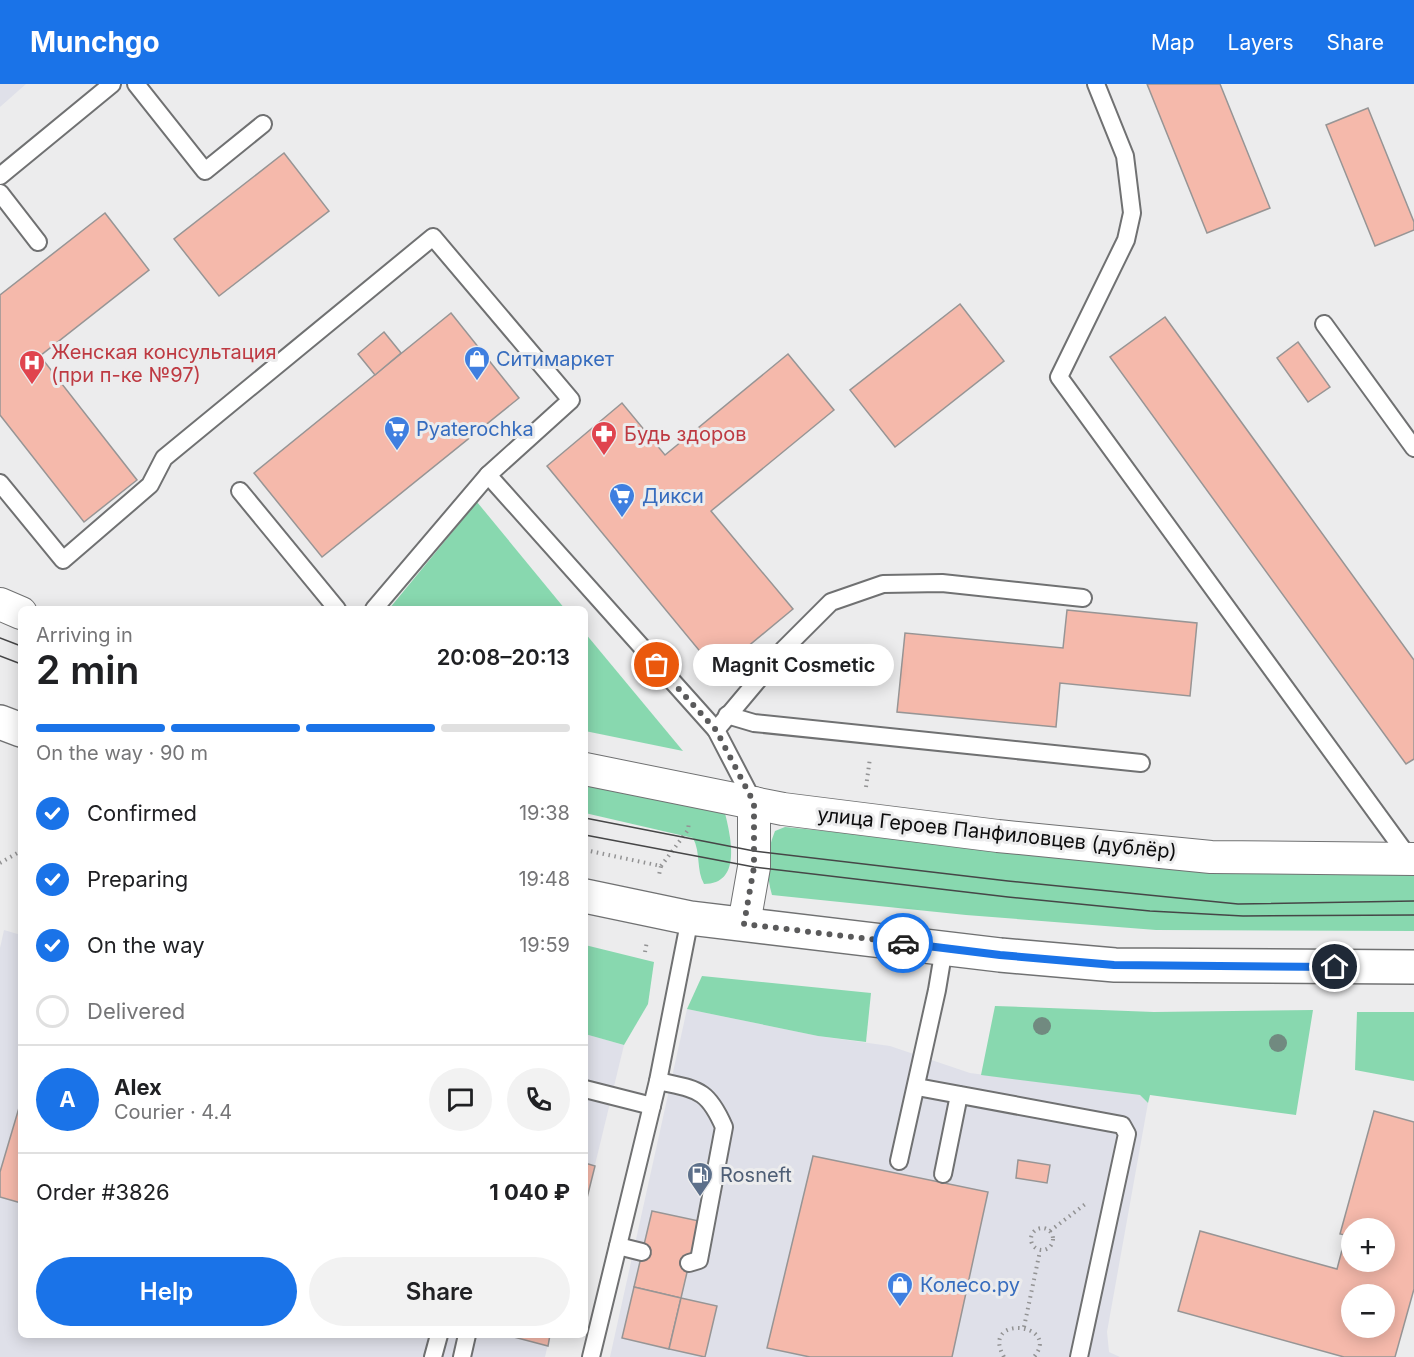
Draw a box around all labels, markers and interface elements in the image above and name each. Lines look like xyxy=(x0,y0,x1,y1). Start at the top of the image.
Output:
text: Munchgo xyxy=(30,25,160,59)
text: Map xyxy=(1151,30,1195,55)
text: Layers xyxy=(1228,30,1294,55)
text: Share xyxy=(1327,30,1384,55)
place label: Женская консультация (при п-ке №97) xyxy=(51,340,277,387)
shop icon: Ситимаркет xyxy=(462,344,492,382)
place label: Ситимаркет xyxy=(496,347,615,371)
hospital icon: Женская консультация (при п-ке №97) xyxy=(17,348,47,386)
supermarket icon: Pyaterochka xyxy=(382,414,412,452)
place label: Pyaterochka xyxy=(416,417,534,441)
pharmacy icon: Будь здоров xyxy=(589,419,619,457)
place label: Будь здоров xyxy=(624,422,747,446)
supermarket icon: Дикси xyxy=(607,481,637,519)
place label: Дикси xyxy=(642,484,704,508)
text: Arriving in xyxy=(36,623,133,647)
pin xyxy=(631,639,682,690)
text: 20:08–20:13 xyxy=(437,644,570,670)
callout: Magnit Cosmetic xyxy=(693,644,894,686)
text: 2 min xyxy=(36,646,139,693)
icon: bag xyxy=(640,648,673,681)
text: Magnit Cosmetic xyxy=(712,653,875,677)
text: On the way · 90 m xyxy=(36,741,208,765)
icon: check xyxy=(36,797,69,830)
text: Confirmed xyxy=(87,800,197,826)
text: 19:38 xyxy=(519,801,570,825)
street label: улица Героев Панфиловцев (дублёр) xyxy=(816,802,1178,864)
icon: check xyxy=(36,863,69,896)
text: Preparing xyxy=(87,866,188,892)
text: 19:48 xyxy=(518,867,570,891)
courier xyxy=(873,913,933,973)
icon: car xyxy=(887,927,920,960)
icon: check xyxy=(36,929,69,962)
text: On the way xyxy=(87,932,205,958)
text: 19:59 xyxy=(519,933,570,957)
pin xyxy=(1309,941,1360,992)
icon: home xyxy=(1318,950,1351,983)
text: Delivered xyxy=(87,998,185,1024)
button: chat xyxy=(429,1068,492,1131)
button: phone xyxy=(507,1068,570,1131)
text: Alex xyxy=(114,1074,162,1100)
text: A xyxy=(59,1086,76,1112)
text: Courier · 4.4 xyxy=(114,1100,232,1124)
fuel station icon: Rosneft xyxy=(685,1160,715,1198)
place label: Rosneft xyxy=(720,1163,792,1187)
text: Order #3826 xyxy=(36,1179,170,1205)
text: 1 040 ₽ xyxy=(489,1179,570,1205)
map controls xyxy=(1341,1218,1395,1338)
button: + xyxy=(1341,1218,1395,1272)
button: Help xyxy=(36,1257,297,1326)
button: Share xyxy=(309,1257,570,1326)
shop icon: Колесо.ру xyxy=(885,1270,915,1308)
place label: Колесо.ру xyxy=(920,1273,1020,1297)
button: − xyxy=(1341,1284,1395,1338)

